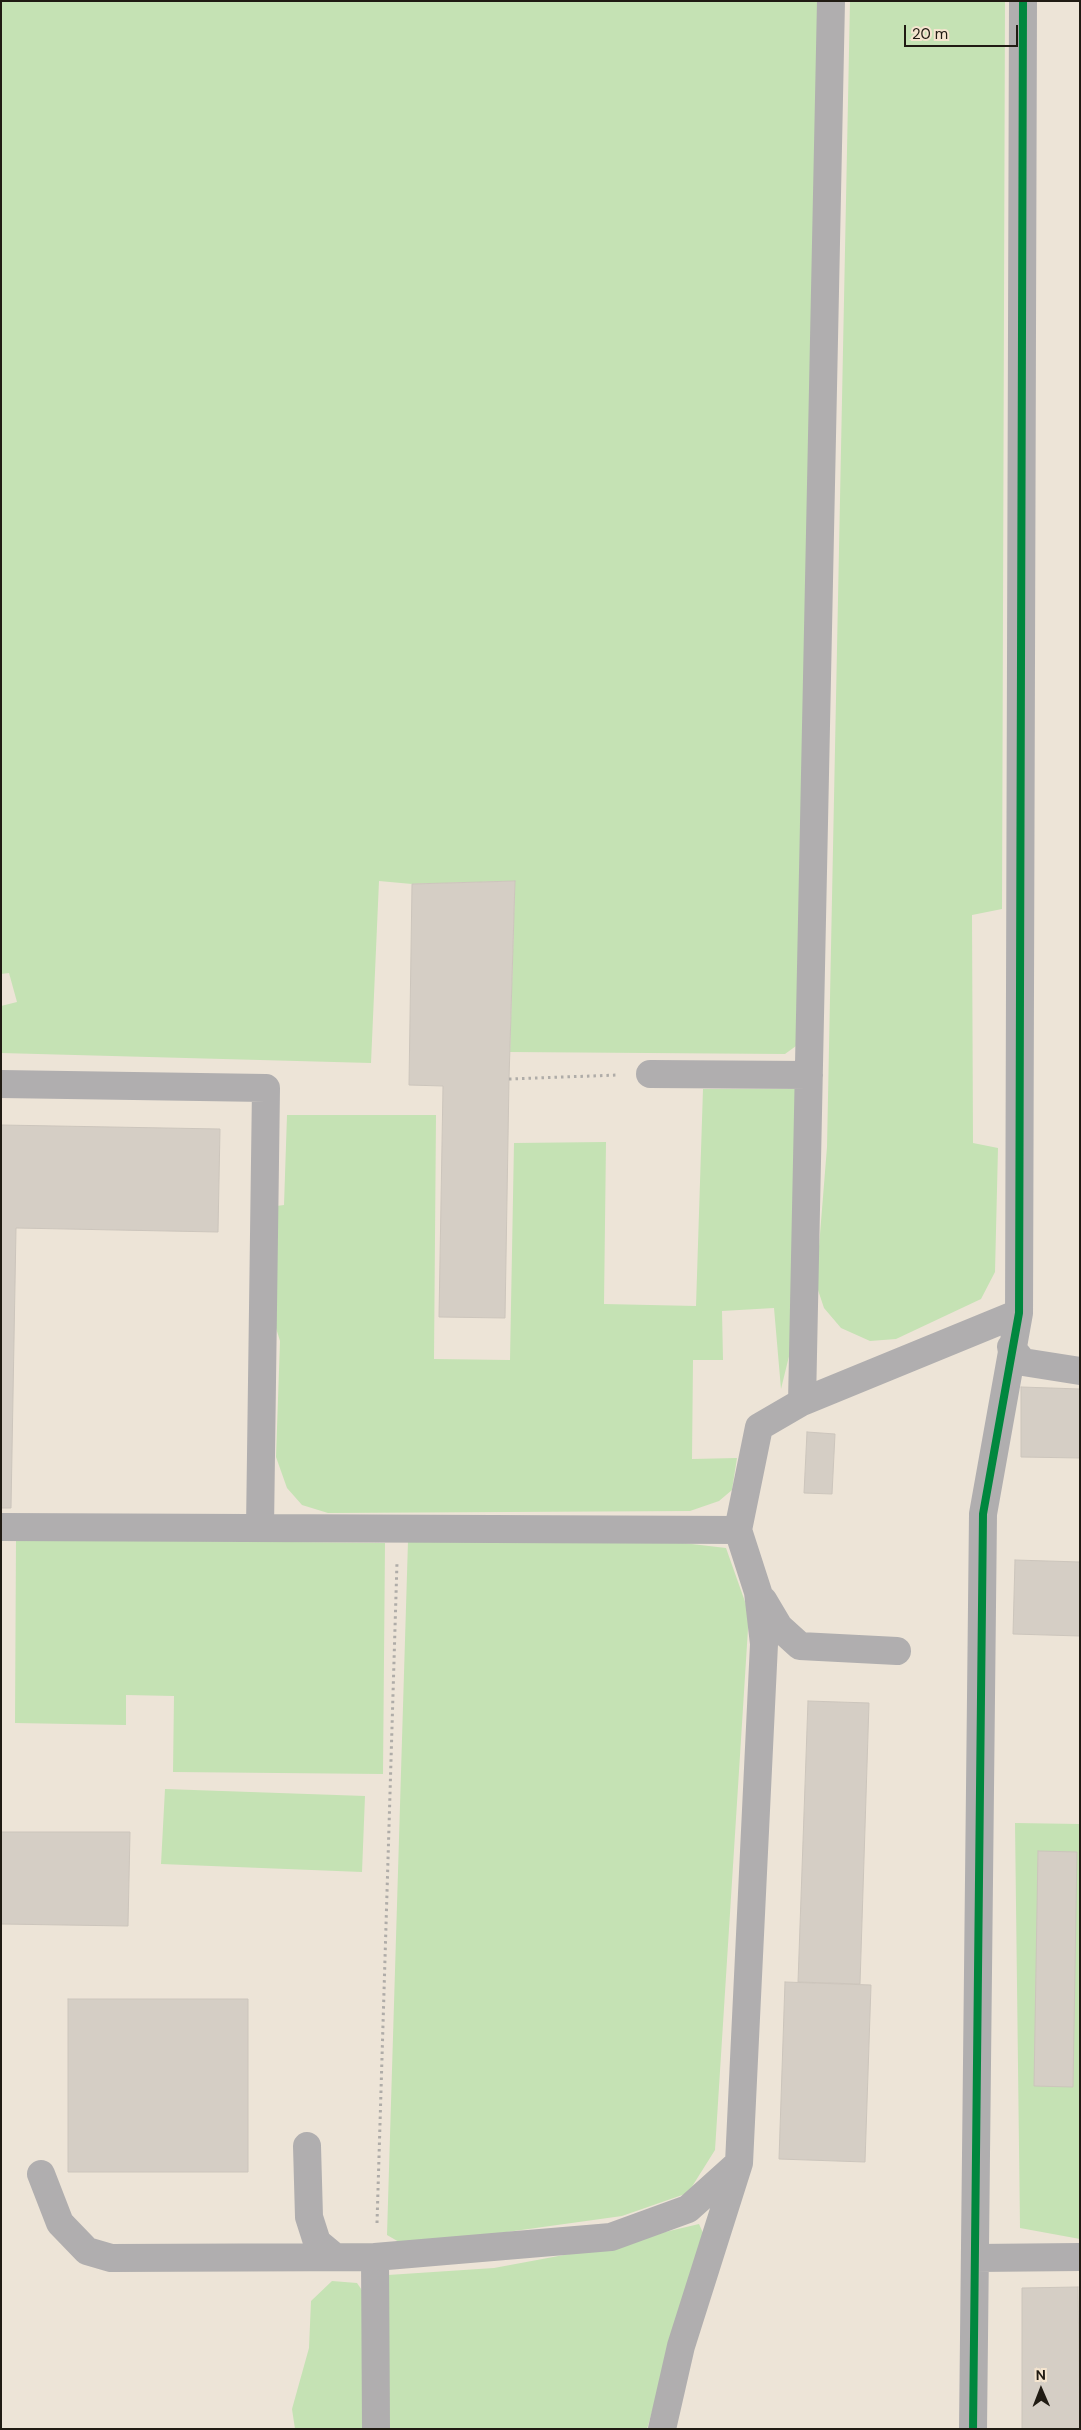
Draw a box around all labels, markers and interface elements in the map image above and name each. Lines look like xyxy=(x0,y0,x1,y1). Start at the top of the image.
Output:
scale bar xyxy=(906,15,1020,47)
text: 20 m xyxy=(912,24,948,44)
north arrow xyxy=(1016,2365,1066,2415)
text: N xyxy=(1035,2366,1046,2384)

